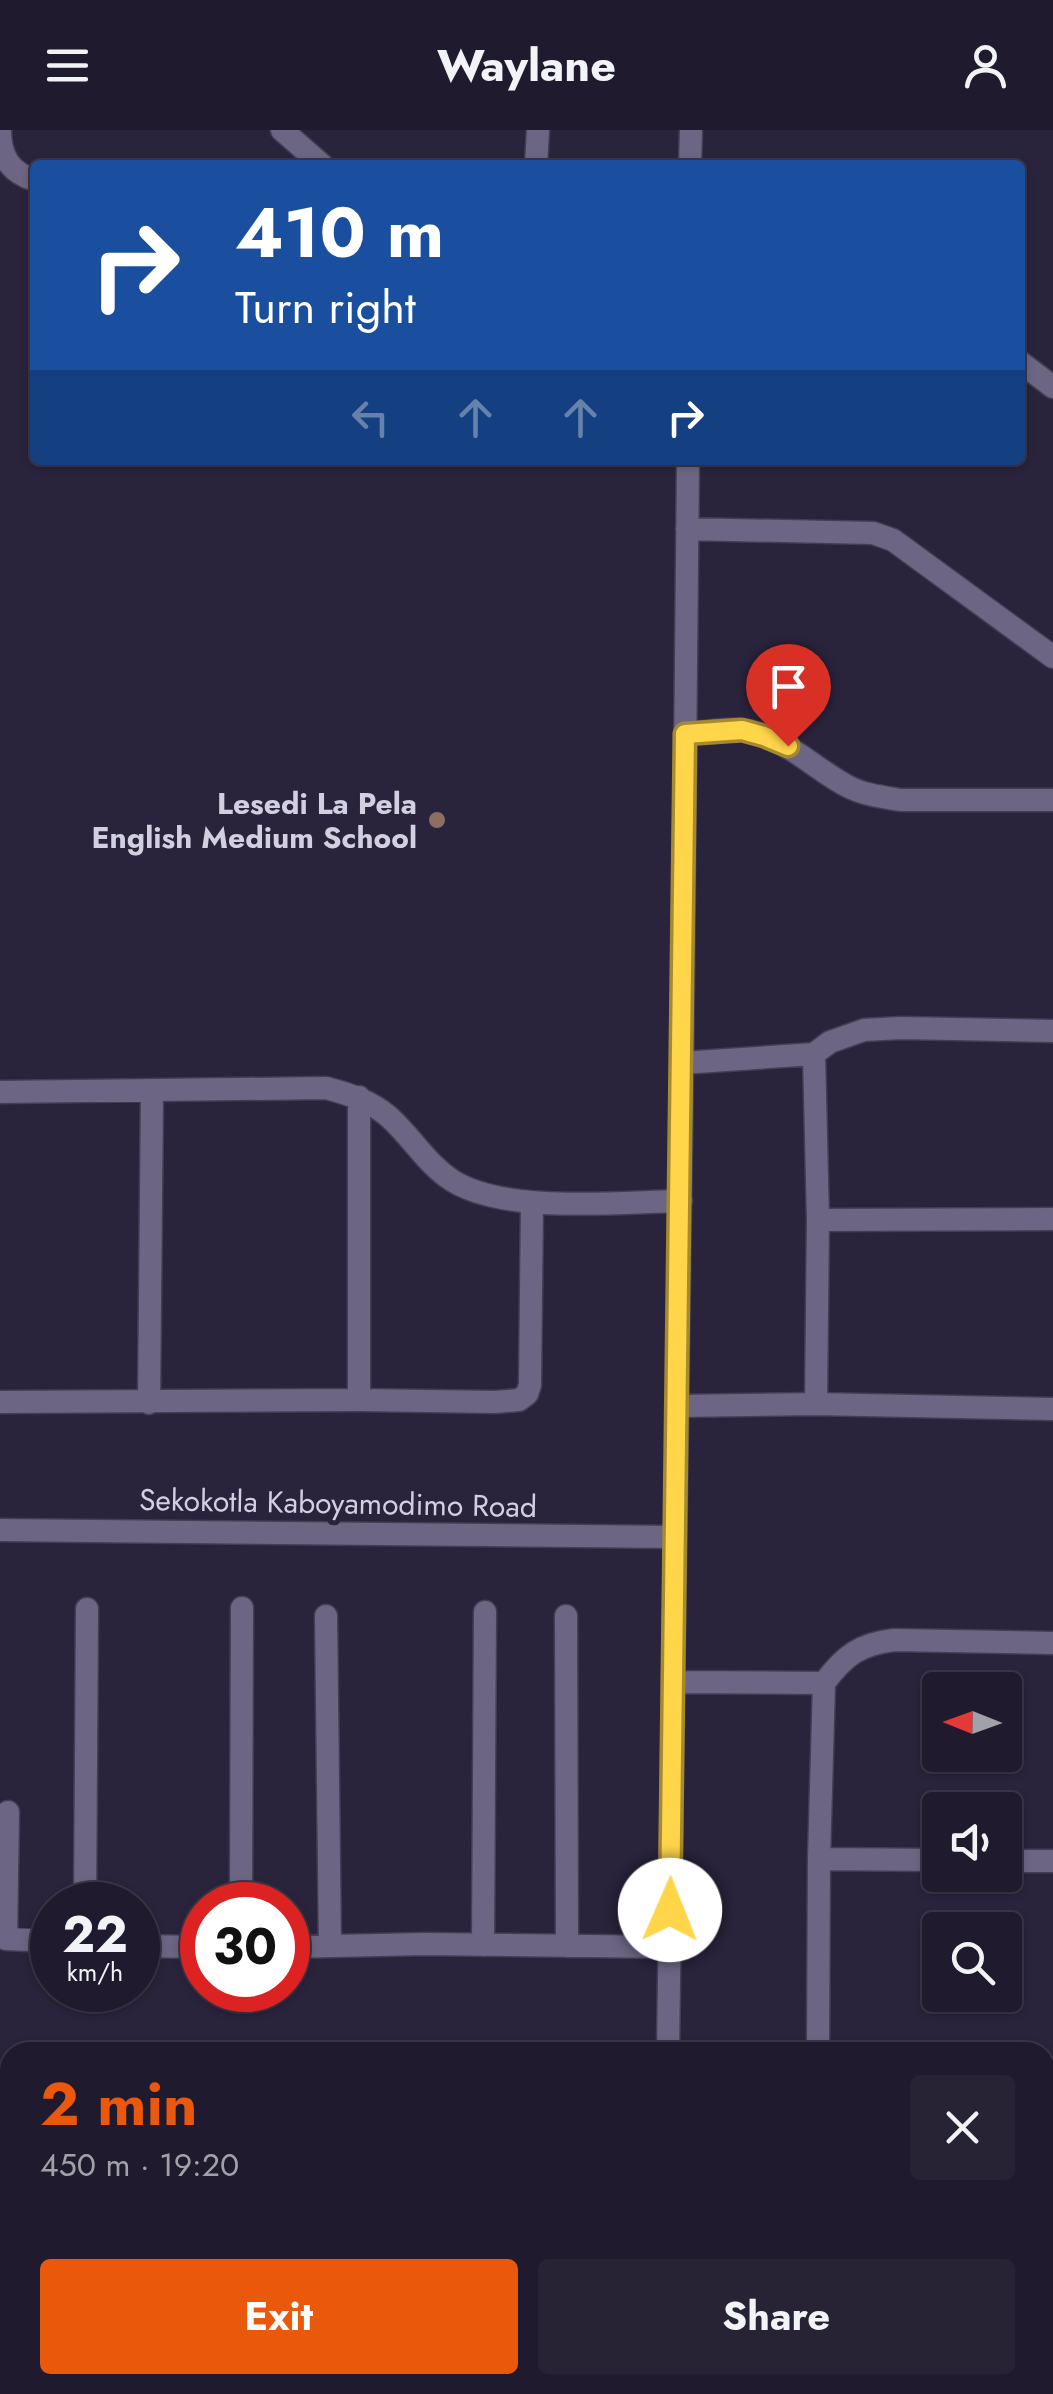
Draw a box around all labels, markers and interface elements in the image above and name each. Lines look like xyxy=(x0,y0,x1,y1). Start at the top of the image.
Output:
text: Waylane xyxy=(437,33,616,98)
icon: menu xyxy=(40,38,95,93)
icon: person xyxy=(958,38,1013,93)
text: 410 m xyxy=(235,182,444,283)
icon: right xyxy=(70,200,200,330)
text: Turn right xyxy=(235,275,416,340)
icon: left xyxy=(343,390,398,445)
icon: ahead xyxy=(448,390,503,445)
icon: ahead xyxy=(553,390,608,445)
icon: right xyxy=(658,390,713,445)
pin xyxy=(746,644,831,747)
icon: arrive xyxy=(761,659,816,714)
place label: Lesedi La Pela English Medium School xyxy=(92,782,417,859)
marker: Lesedi La Pela English Medium School xyxy=(426,809,448,831)
street label: Sekokotla Kaboyamodimo Road xyxy=(139,1478,537,1528)
north arrow xyxy=(922,1672,1022,1772)
map controls xyxy=(922,1672,1022,2012)
button: sound xyxy=(922,1792,1022,1892)
position arrow xyxy=(618,1858,722,1962)
speed limit sign: 30 xyxy=(180,1882,310,2012)
text: 22 xyxy=(62,1898,128,1971)
button: search xyxy=(922,1912,1022,2012)
text: km/h xyxy=(67,1954,123,1990)
text: 2 min xyxy=(40,2061,198,2148)
button: close xyxy=(910,2075,1015,2180)
text: 450 m · 19:20 xyxy=(40,2142,239,2188)
button: Exit xyxy=(40,2259,518,2374)
button: Share xyxy=(538,2259,1015,2374)

